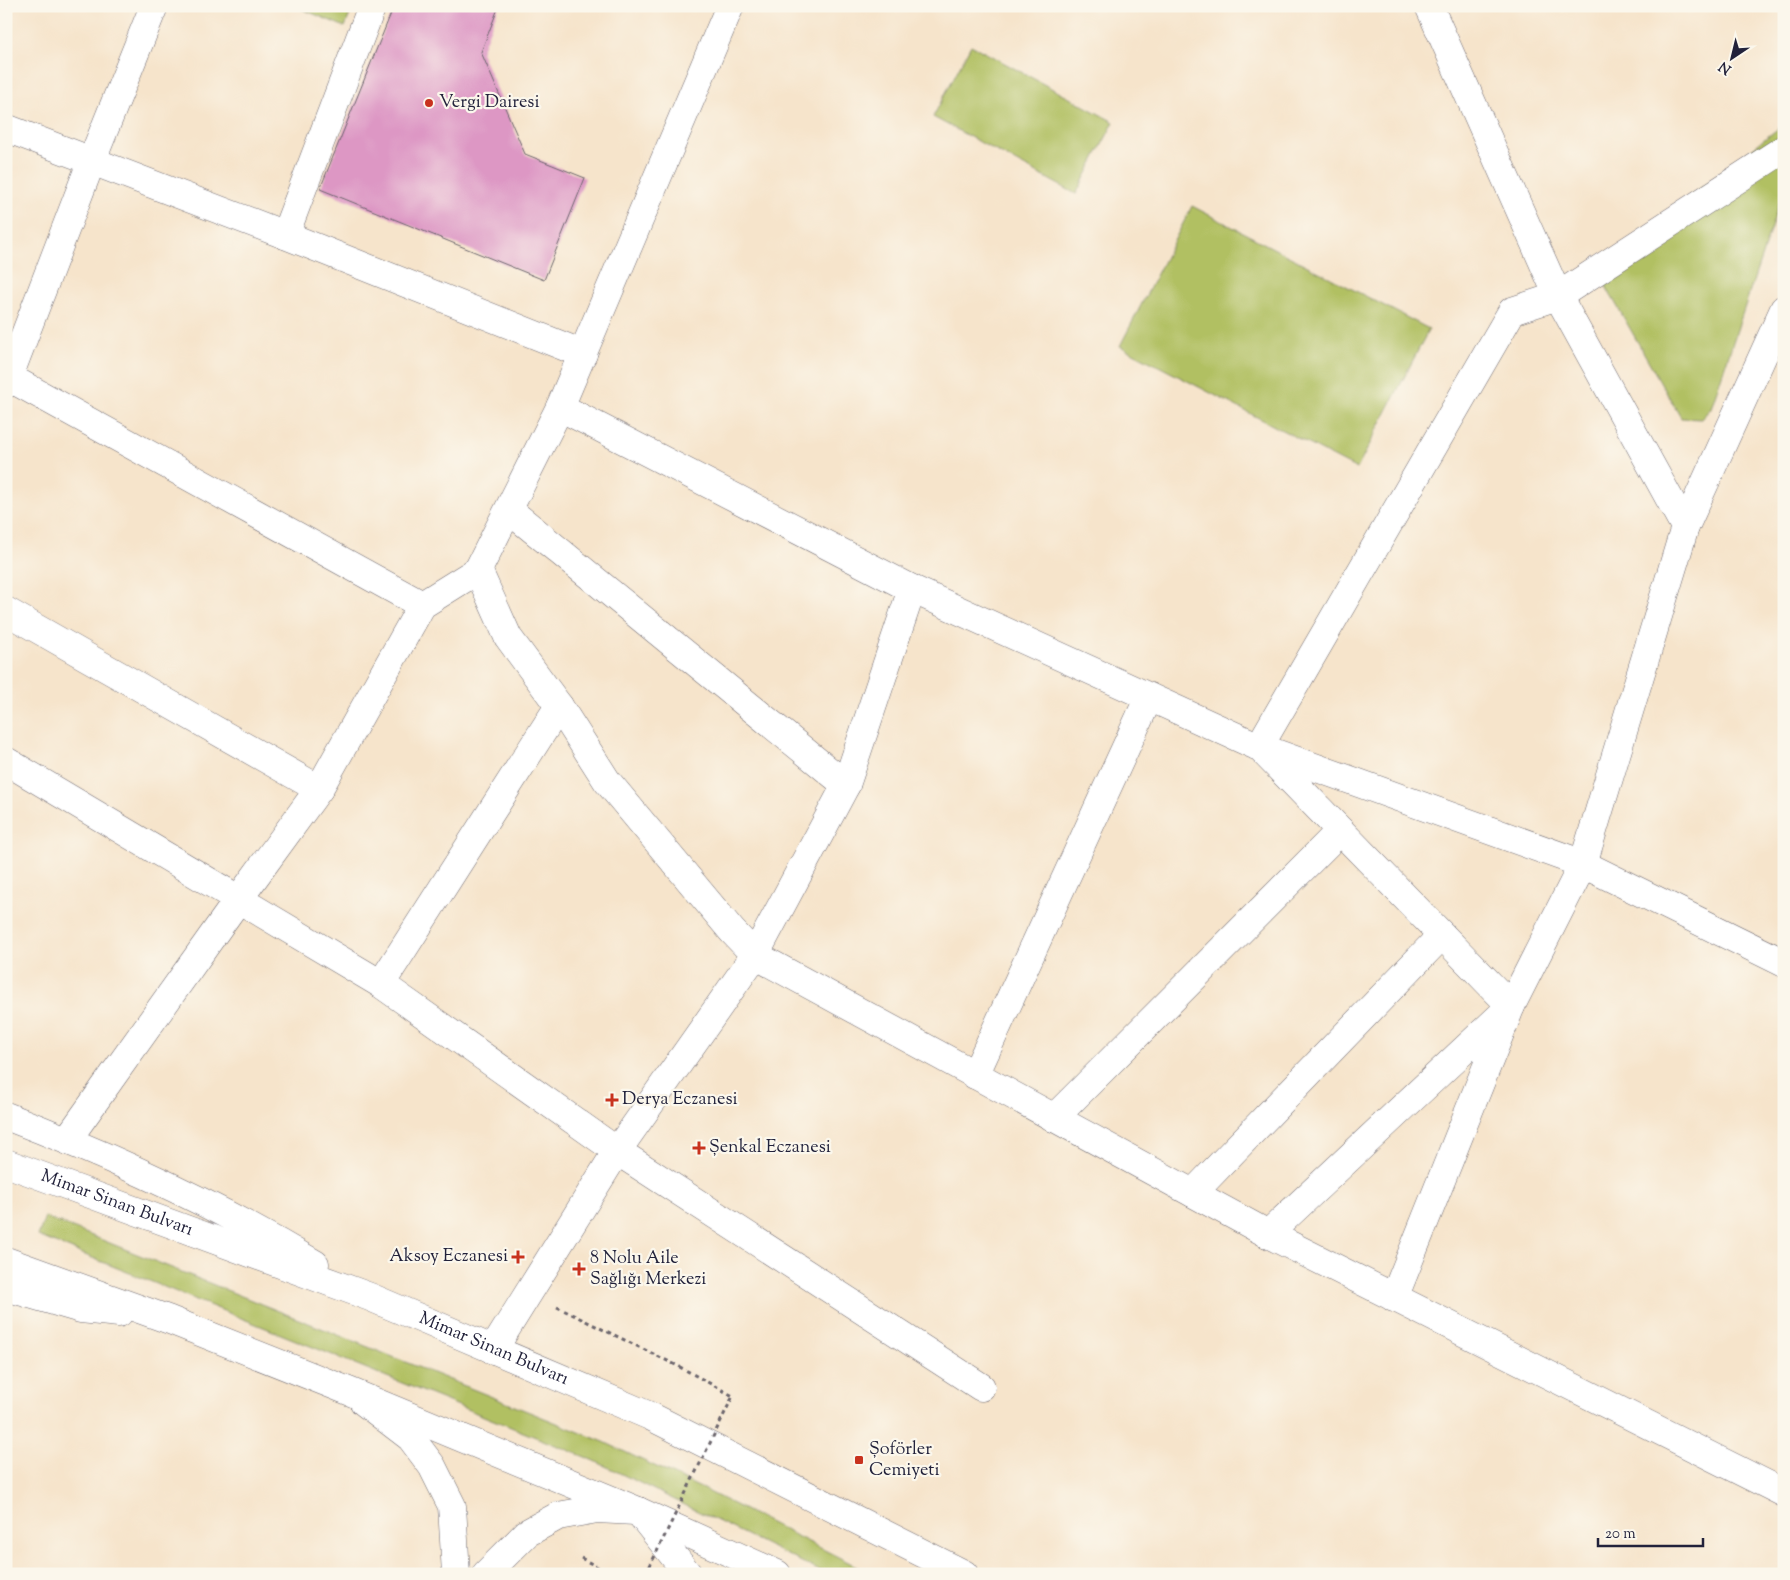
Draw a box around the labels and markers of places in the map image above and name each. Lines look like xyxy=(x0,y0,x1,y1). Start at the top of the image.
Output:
place label: Vergi Dairesi xyxy=(439,90,540,116)
marker: Vergi Dairesi xyxy=(423,97,435,109)
place label: Derya Eczanesi xyxy=(622,1087,738,1113)
marker: Derya Eczanesi xyxy=(606,1094,618,1106)
place label: Şenkal Eczanesi xyxy=(709,1135,831,1161)
marker: Şenkal Eczanesi xyxy=(693,1142,705,1154)
place label: Aksoy Eczanesi xyxy=(389,1244,508,1270)
place label: 8 Nolu Aile Sağlığı Merkezi xyxy=(590,1246,706,1293)
marker: Aksoy Eczanesi xyxy=(512,1251,524,1263)
marker: 8 Nolu Aile Sağlığı Merkezi xyxy=(572,1262,586,1276)
place label: Şoförler Cemiyeti xyxy=(869,1437,940,1484)
marker: Şoförler Cemiyeti xyxy=(853,1454,865,1466)

